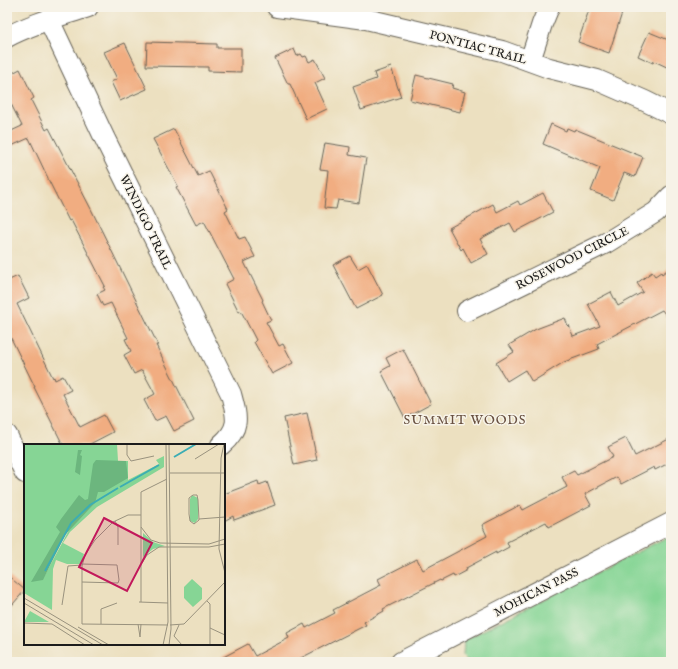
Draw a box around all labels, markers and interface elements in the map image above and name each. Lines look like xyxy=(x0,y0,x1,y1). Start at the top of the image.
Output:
street label: PONTIAC TRAIL xyxy=(428,27,528,68)
street label: WINDIGO TRAIL xyxy=(116,173,175,272)
street label: ROSEWOOD CIRCLE xyxy=(513,223,631,293)
district label: SUMMIT WOODS xyxy=(404,412,526,429)
inset map xyxy=(24,444,225,645)
street label: MOHICAN PASS xyxy=(491,565,581,620)

